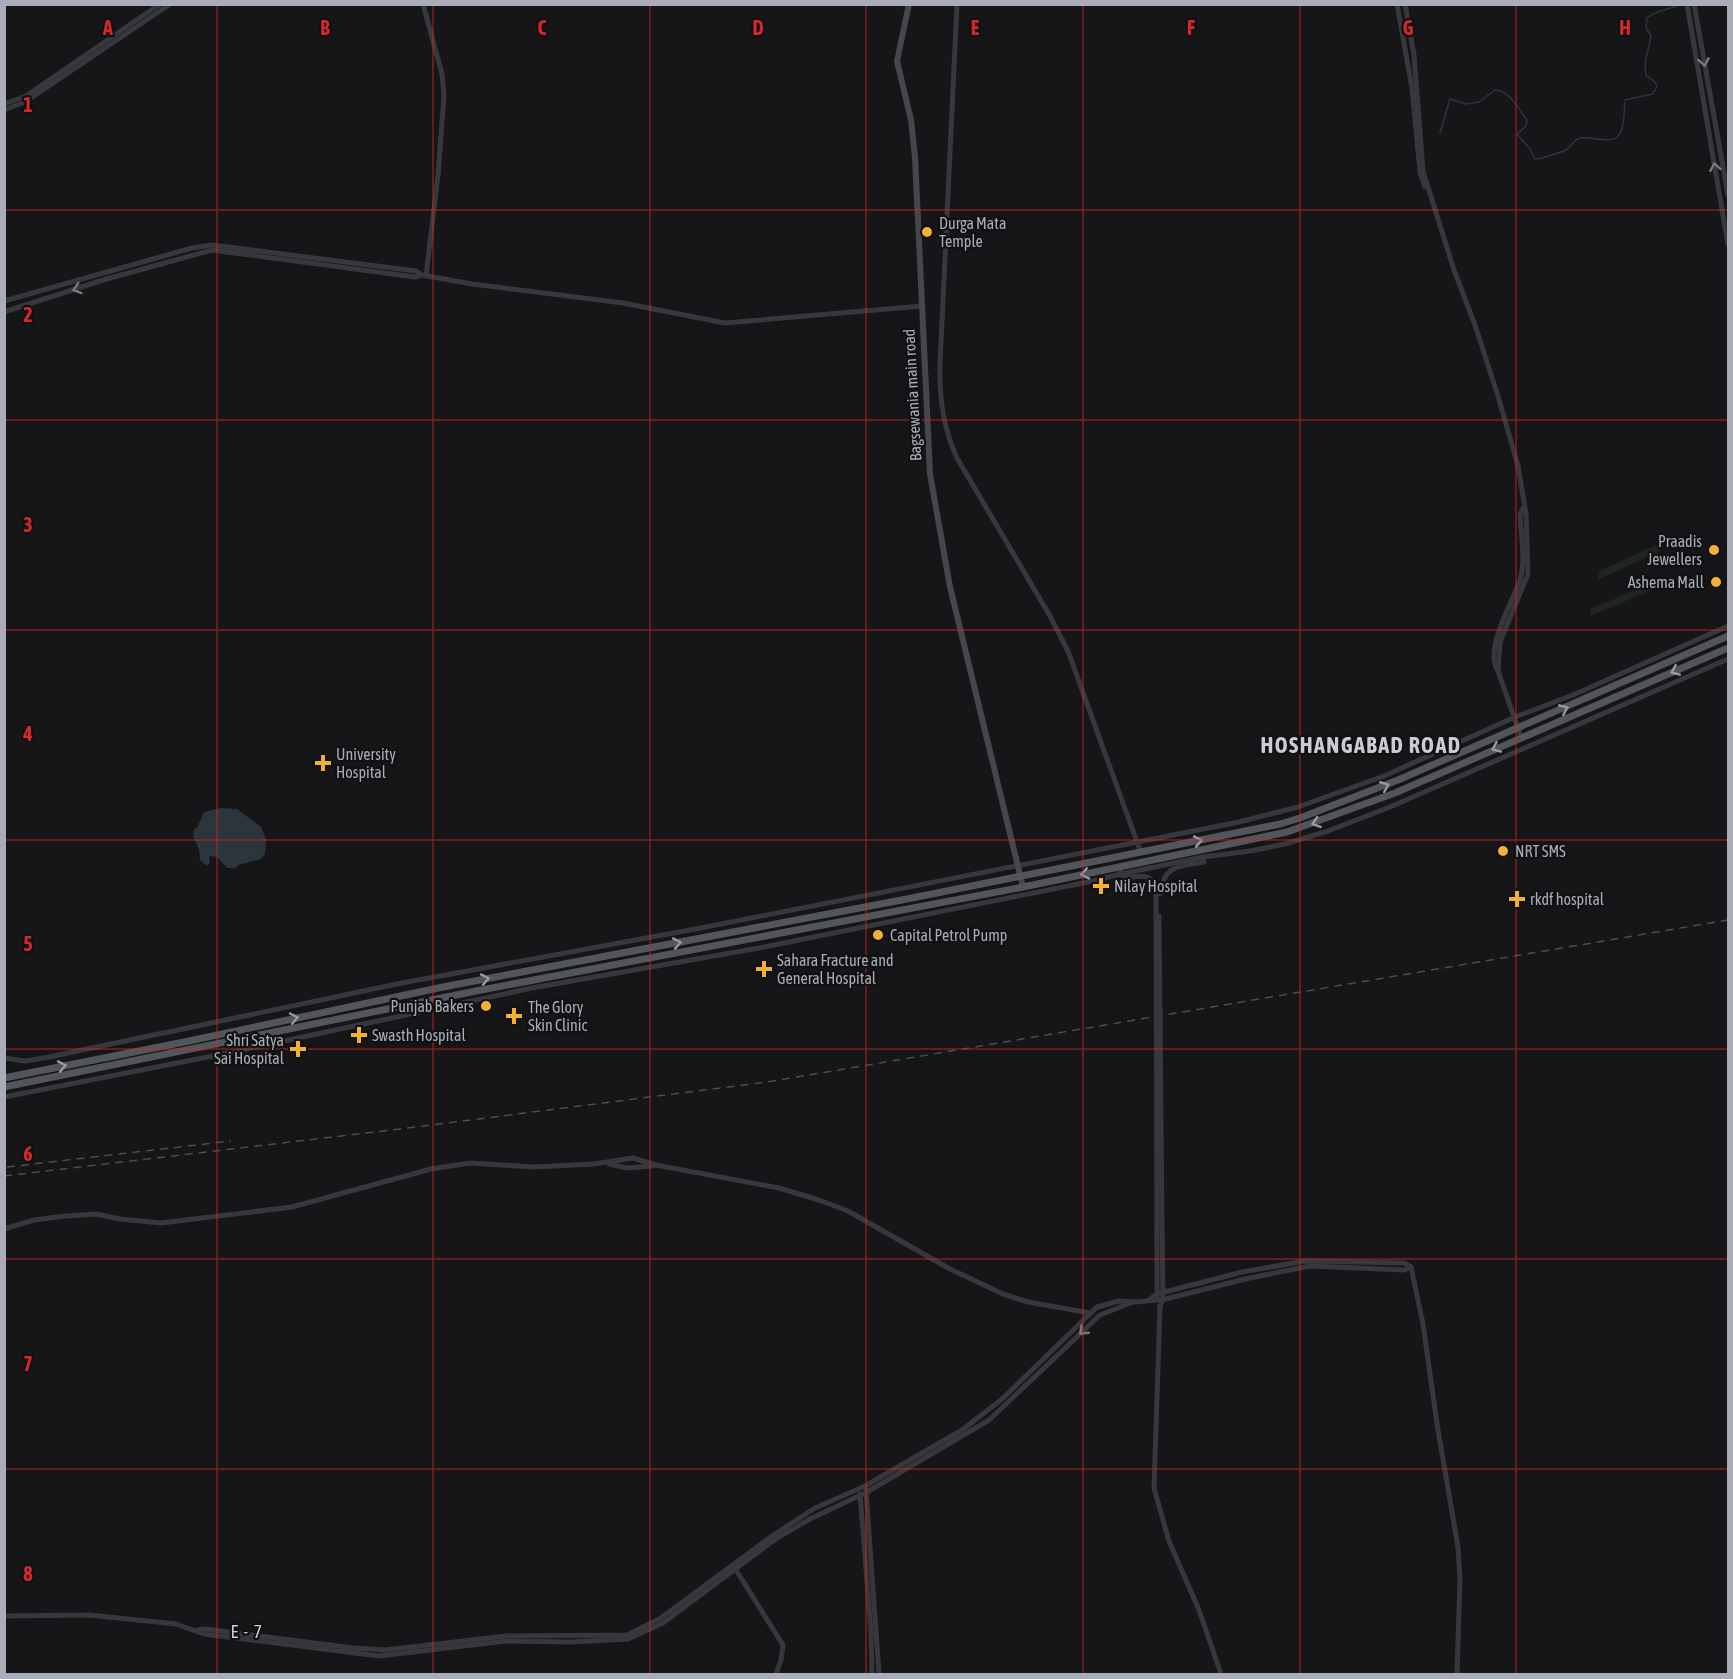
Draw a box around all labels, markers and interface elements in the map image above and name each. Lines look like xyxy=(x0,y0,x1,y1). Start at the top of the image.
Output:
text: A xyxy=(102,16,113,39)
text: B xyxy=(320,16,330,39)
text: C xyxy=(538,16,547,39)
text: D xyxy=(752,16,764,39)
text: E xyxy=(971,16,980,39)
text: F xyxy=(1187,16,1195,39)
text: G xyxy=(1403,16,1414,39)
text: H xyxy=(1619,16,1631,39)
one-way arrow xyxy=(1698,57,1710,67)
text: 1 xyxy=(23,93,33,116)
one-way arrow xyxy=(1709,162,1721,172)
place label: Durga Mata Temple xyxy=(939,214,1006,251)
marker: Durga Mata Temple xyxy=(920,225,934,239)
one-way arrow xyxy=(72,282,83,294)
text: 2 xyxy=(23,303,33,326)
street label: Bagsewania main road xyxy=(900,328,925,462)
text: 3 xyxy=(23,513,33,536)
place label: Praadis Jewellers xyxy=(1647,532,1702,568)
marker: Praadis Jewellers xyxy=(1707,543,1721,557)
place label: Ashema Mall xyxy=(1628,573,1705,591)
marker: Ashema Mall xyxy=(1709,575,1723,589)
one-way arrow xyxy=(1670,664,1681,676)
one-way arrow xyxy=(1557,704,1568,716)
text: 4 xyxy=(22,722,33,745)
district label: HOSHANGABAD ROAD xyxy=(1260,732,1462,758)
one-way arrow xyxy=(1491,741,1502,753)
place label: University Hospital xyxy=(336,745,396,782)
marker: University Hospital xyxy=(314,754,332,772)
one-way arrow xyxy=(1379,780,1389,793)
one-way arrow xyxy=(1311,816,1322,828)
one-way arrow xyxy=(1193,835,1203,848)
place label: NRT SMS xyxy=(1515,842,1566,860)
marker: NRT SMS xyxy=(1496,844,1510,858)
one-way arrow xyxy=(1080,867,1090,880)
marker: Nilay Hospital xyxy=(1092,877,1110,895)
place label: Nilay Hospital xyxy=(1114,877,1198,896)
marker: rkdf hospital xyxy=(1508,890,1526,908)
place label: rkdf hospital xyxy=(1530,890,1605,909)
place label: Capital Petrol Pump xyxy=(890,926,1007,945)
marker: Capital Petrol Pump xyxy=(871,928,885,942)
text: 5 xyxy=(23,932,33,955)
one-way arrow xyxy=(671,937,681,950)
place label: Sahara Fracture and General Hospital xyxy=(777,951,894,988)
marker: Sahara Fracture and General Hospital xyxy=(755,960,773,978)
one-way arrow xyxy=(480,973,490,986)
place label: Punjab Bakers xyxy=(390,997,474,1016)
place label: The Glory Skin Clinic xyxy=(528,998,587,1034)
marker: Punjab Bakers xyxy=(479,999,493,1013)
marker: The Glory Skin Clinic xyxy=(505,1007,523,1025)
one-way arrow xyxy=(289,1012,299,1025)
marker: Swasth Hospital xyxy=(350,1026,368,1044)
place label: Swasth Hospital xyxy=(372,1026,466,1045)
place label: Shri Satya Sai Hospital xyxy=(214,1031,285,1068)
marker: Shri Satya Sai Hospital xyxy=(289,1040,307,1058)
one-way arrow xyxy=(57,1060,67,1073)
text: 6 xyxy=(23,1142,33,1165)
one-way arrow xyxy=(1080,1324,1090,1335)
text: 7 xyxy=(23,1352,33,1375)
text: 8 xyxy=(23,1562,33,1585)
district label: E - 7 xyxy=(230,1621,264,1642)

